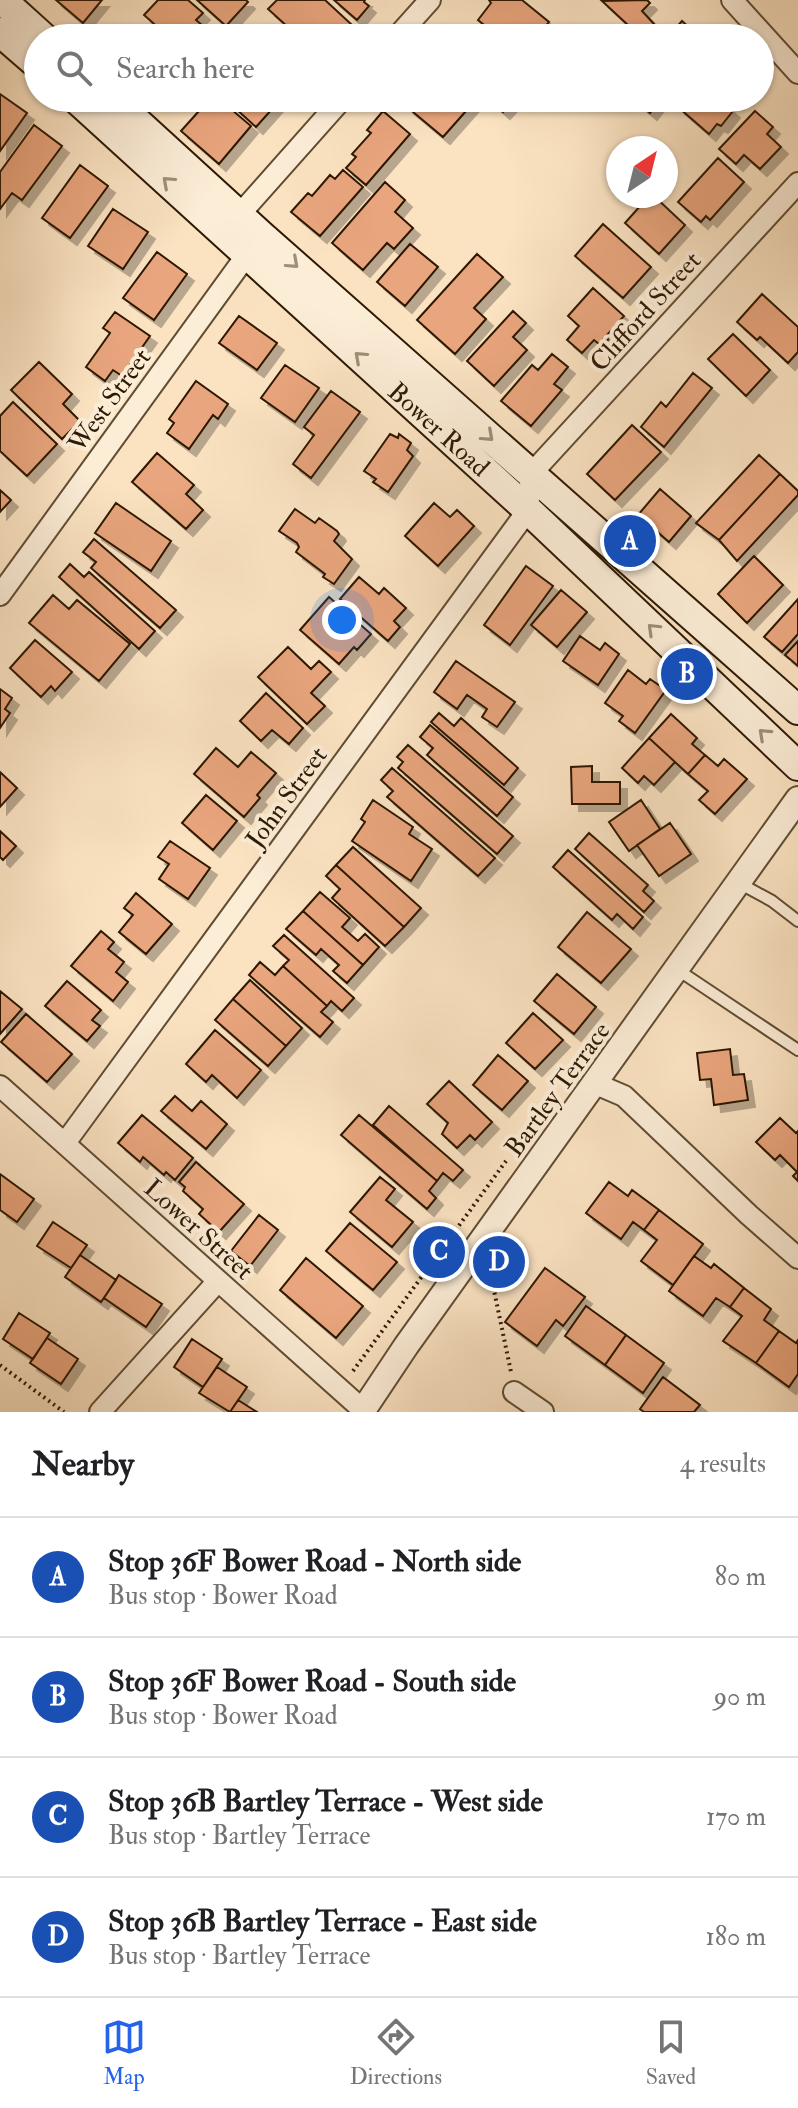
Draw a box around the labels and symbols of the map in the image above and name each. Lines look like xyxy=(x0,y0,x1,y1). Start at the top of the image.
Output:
north arrow xyxy=(606,136,678,208)
one-way arrow xyxy=(162,177,177,191)
street label: Clifford Street xyxy=(584,245,708,378)
one-way arrow xyxy=(284,254,299,268)
street label: West Street xyxy=(61,342,158,460)
one-way arrow xyxy=(355,351,369,366)
street label: Bower Road xyxy=(381,376,496,484)
one-way arrow xyxy=(478,426,493,440)
pin: A xyxy=(604,511,656,571)
your location xyxy=(322,600,362,640)
one-way arrow xyxy=(648,624,662,639)
pin: B xyxy=(661,644,713,704)
one-way arrow xyxy=(759,729,773,744)
street label: John Street xyxy=(239,741,334,855)
street label: Bartley Terrace xyxy=(498,1016,617,1163)
street label: Lower Street xyxy=(137,1172,260,1287)
pin: C xyxy=(413,1222,465,1282)
pin: D xyxy=(473,1232,525,1292)

